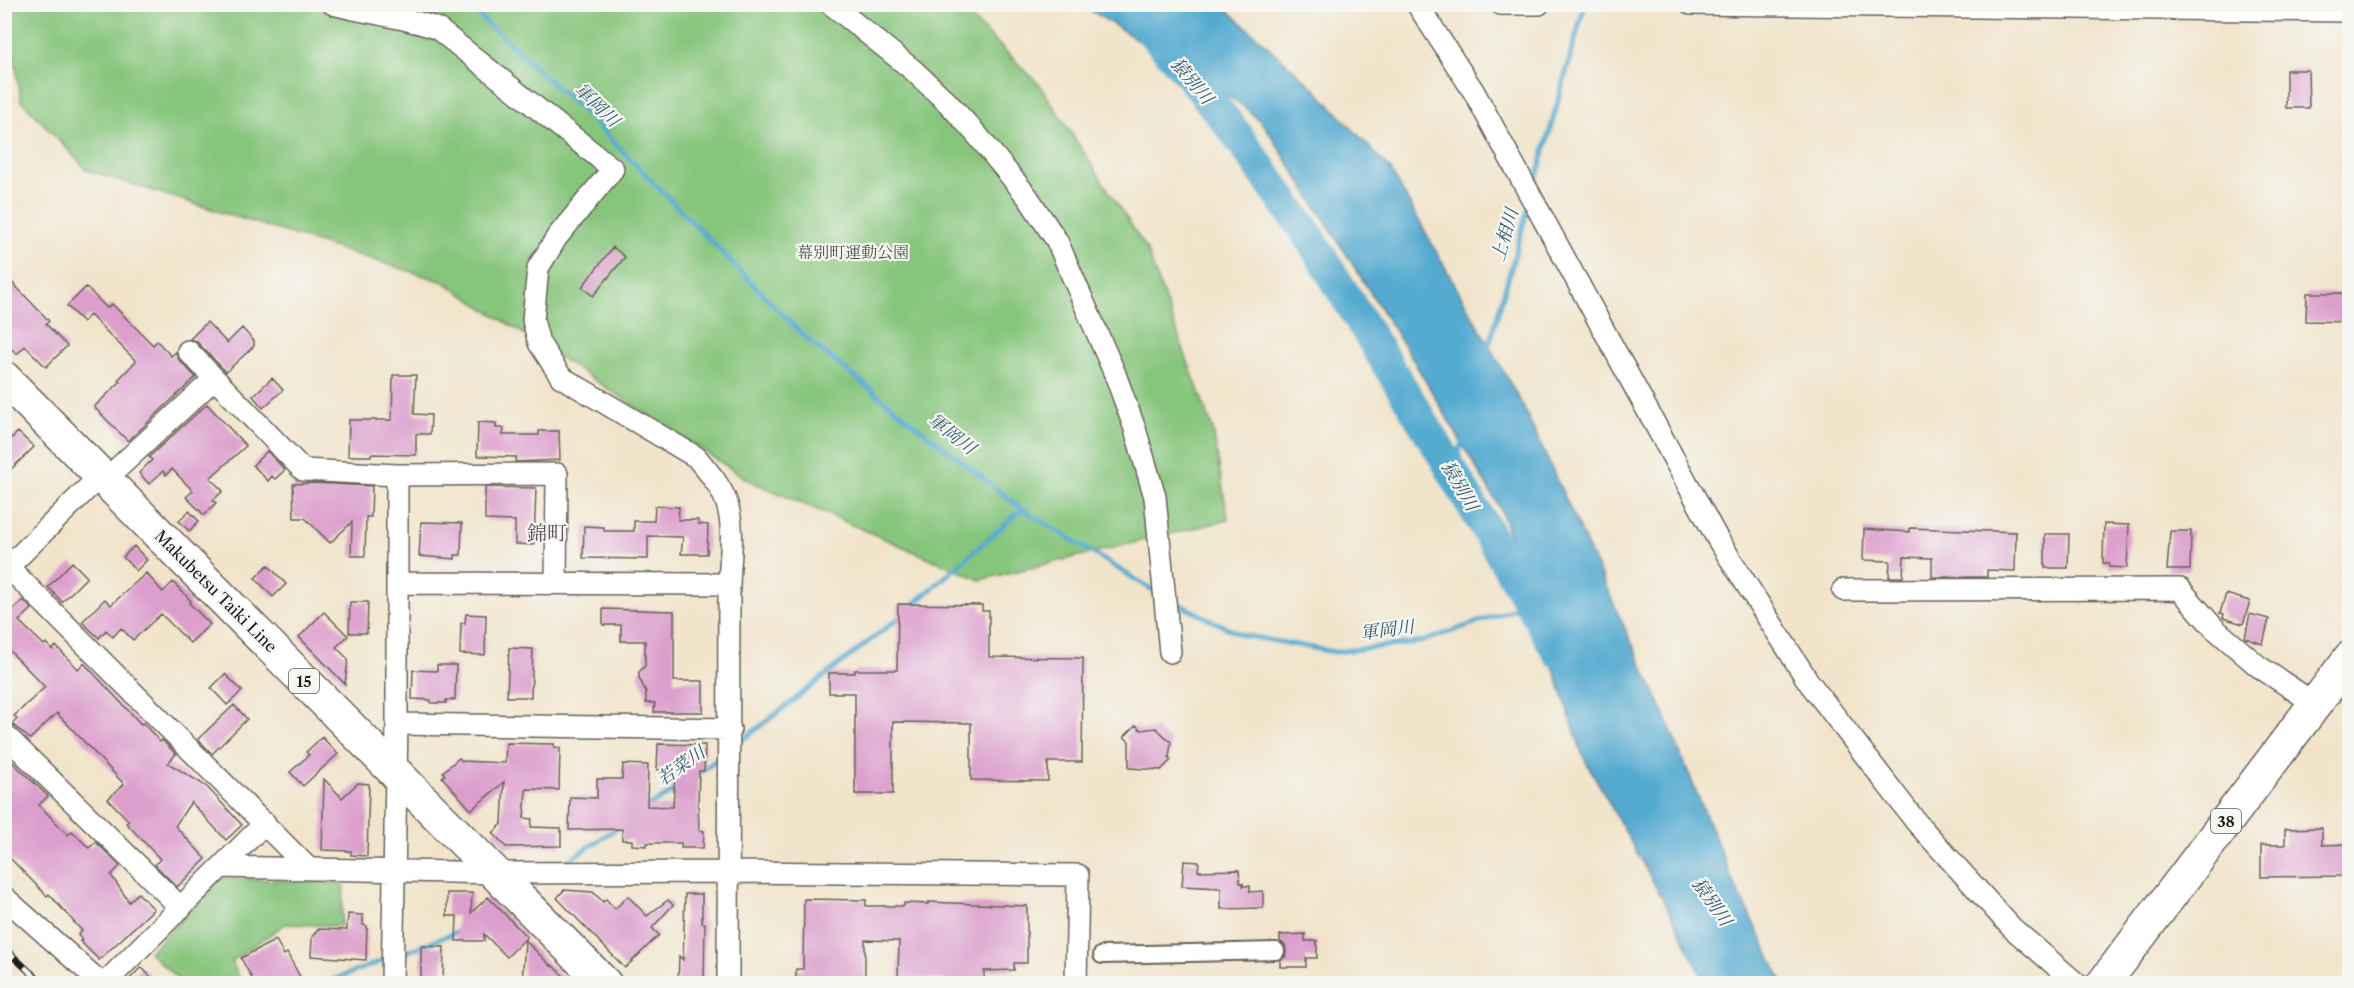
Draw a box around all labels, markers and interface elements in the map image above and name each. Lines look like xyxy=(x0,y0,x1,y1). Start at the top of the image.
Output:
water label: 猿別川 xyxy=(1166,53,1219,110)
water label: 軍岡川 xyxy=(570,78,626,133)
water label: 上相川 xyxy=(1487,204,1524,264)
park label: 幕別町運動公園 xyxy=(797,242,909,262)
water label: 軍岡川 xyxy=(924,409,982,461)
water label: 猿別川 xyxy=(1437,457,1484,517)
district label: 錦町 xyxy=(527,521,567,545)
street label: Makubetsu Taiki Line xyxy=(151,526,281,656)
water label: 軍岡川 xyxy=(1359,616,1417,644)
road number: 15 xyxy=(289,669,319,693)
water label: 若菜川 xyxy=(653,740,711,790)
road number: 38 xyxy=(2211,809,2241,833)
water label: 猿別川 xyxy=(1688,874,1738,932)

